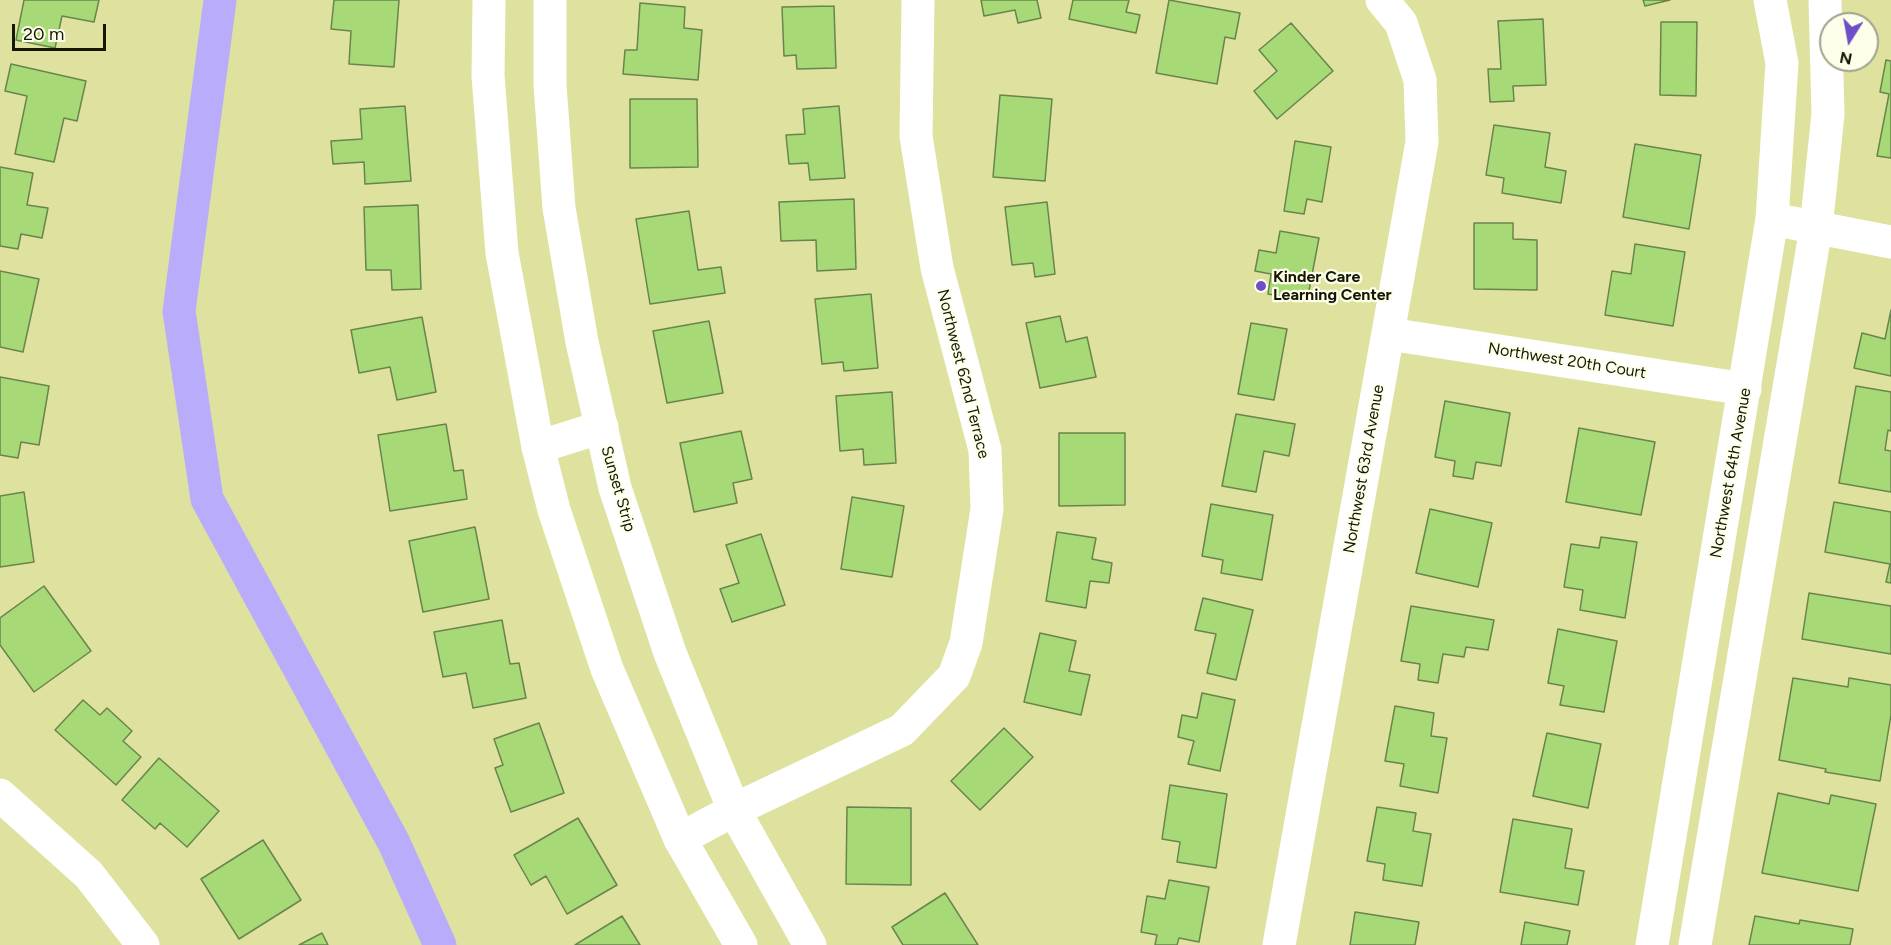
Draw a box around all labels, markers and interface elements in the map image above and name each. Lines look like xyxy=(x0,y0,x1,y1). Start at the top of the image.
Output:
scale bar xyxy=(15,12,110,50)
north arrow xyxy=(1819,12,1879,72)
text: 20 m xyxy=(23,23,64,45)
text: N xyxy=(1838,48,1854,69)
place label: Kinder Care Learning Center xyxy=(1273,267,1392,305)
marker: Kinder Care Learning Center xyxy=(1254,279,1268,293)
street label: Northwest 62nd Terrace xyxy=(933,287,993,461)
street label: Northwest 20th Court xyxy=(1487,339,1647,383)
street label: Northwest 63rd Avenue xyxy=(1340,383,1388,555)
street label: Northwest 64th Avenue xyxy=(1707,386,1755,560)
street label: Sunset Strip xyxy=(597,444,639,534)

